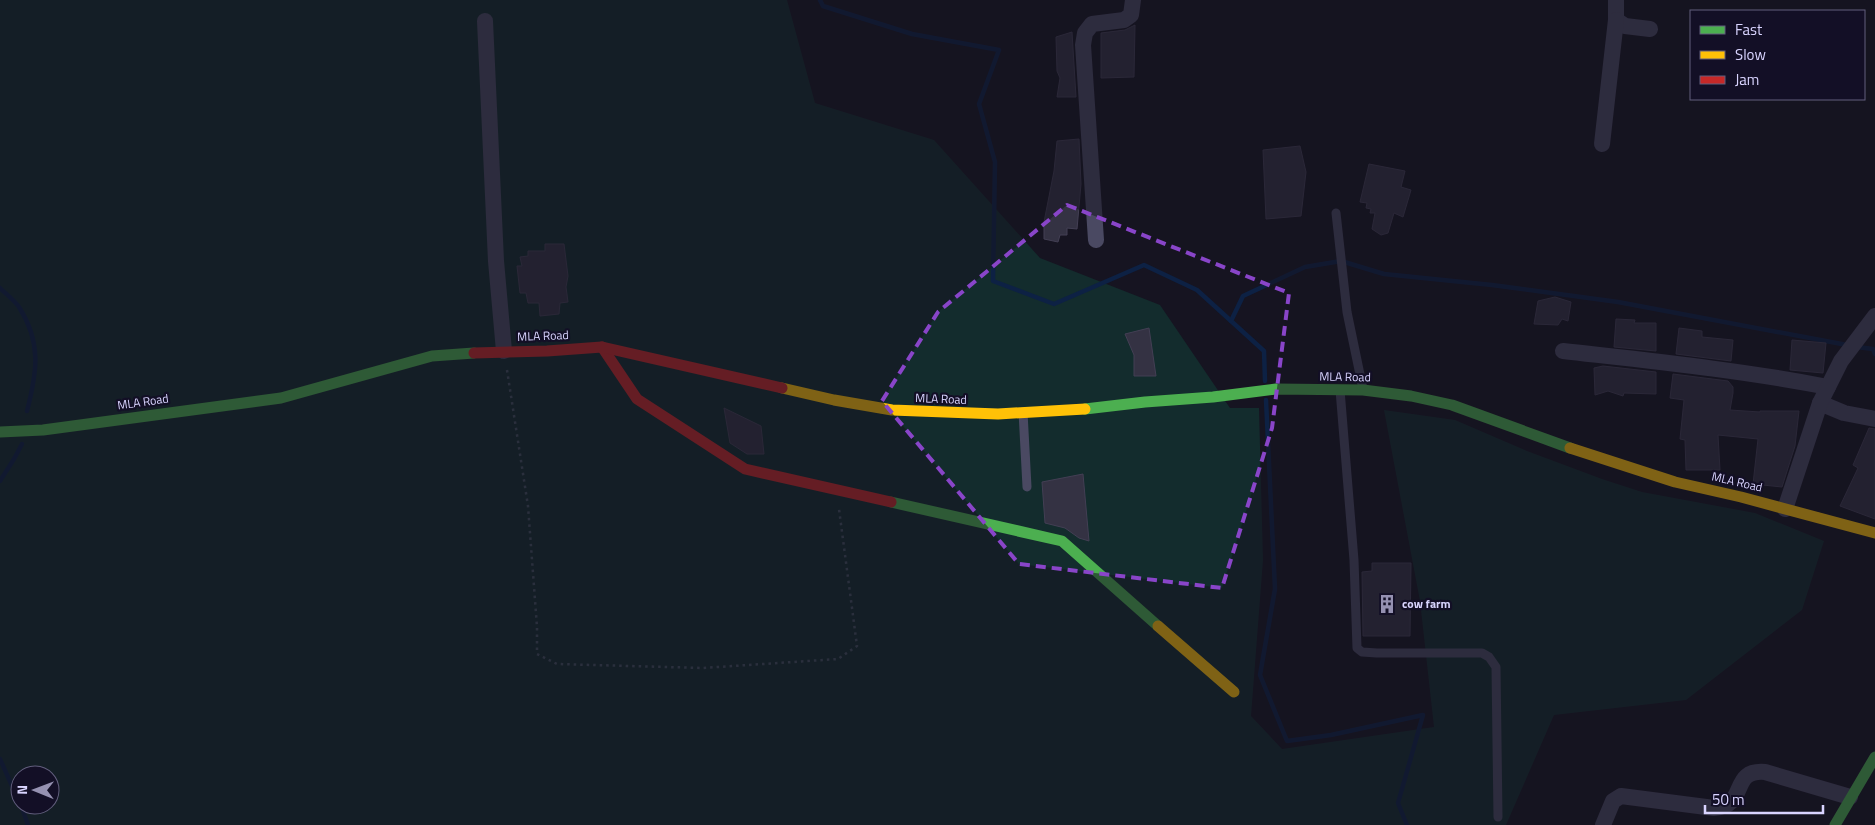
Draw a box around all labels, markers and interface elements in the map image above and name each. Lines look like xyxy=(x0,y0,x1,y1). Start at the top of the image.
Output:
legend xyxy=(1690,10,1865,100)
text: Fast xyxy=(1735,18,1763,41)
text: Slow xyxy=(1735,43,1766,66)
text: Jam xyxy=(1735,68,1759,91)
street label: MLA Road xyxy=(517,325,569,346)
street label: MLA Road xyxy=(1319,367,1371,386)
street label: MLA Road xyxy=(915,388,967,409)
street label: MLA Road xyxy=(116,389,170,415)
street label: MLA Road xyxy=(1710,466,1764,497)
building icon: cow farm xyxy=(1376,593,1398,615)
place label: cow farm xyxy=(1402,594,1451,613)
north arrow xyxy=(10,765,60,815)
scale bar xyxy=(1705,782,1822,814)
text: N xyxy=(11,785,32,795)
text: 50 m xyxy=(1712,788,1745,811)

